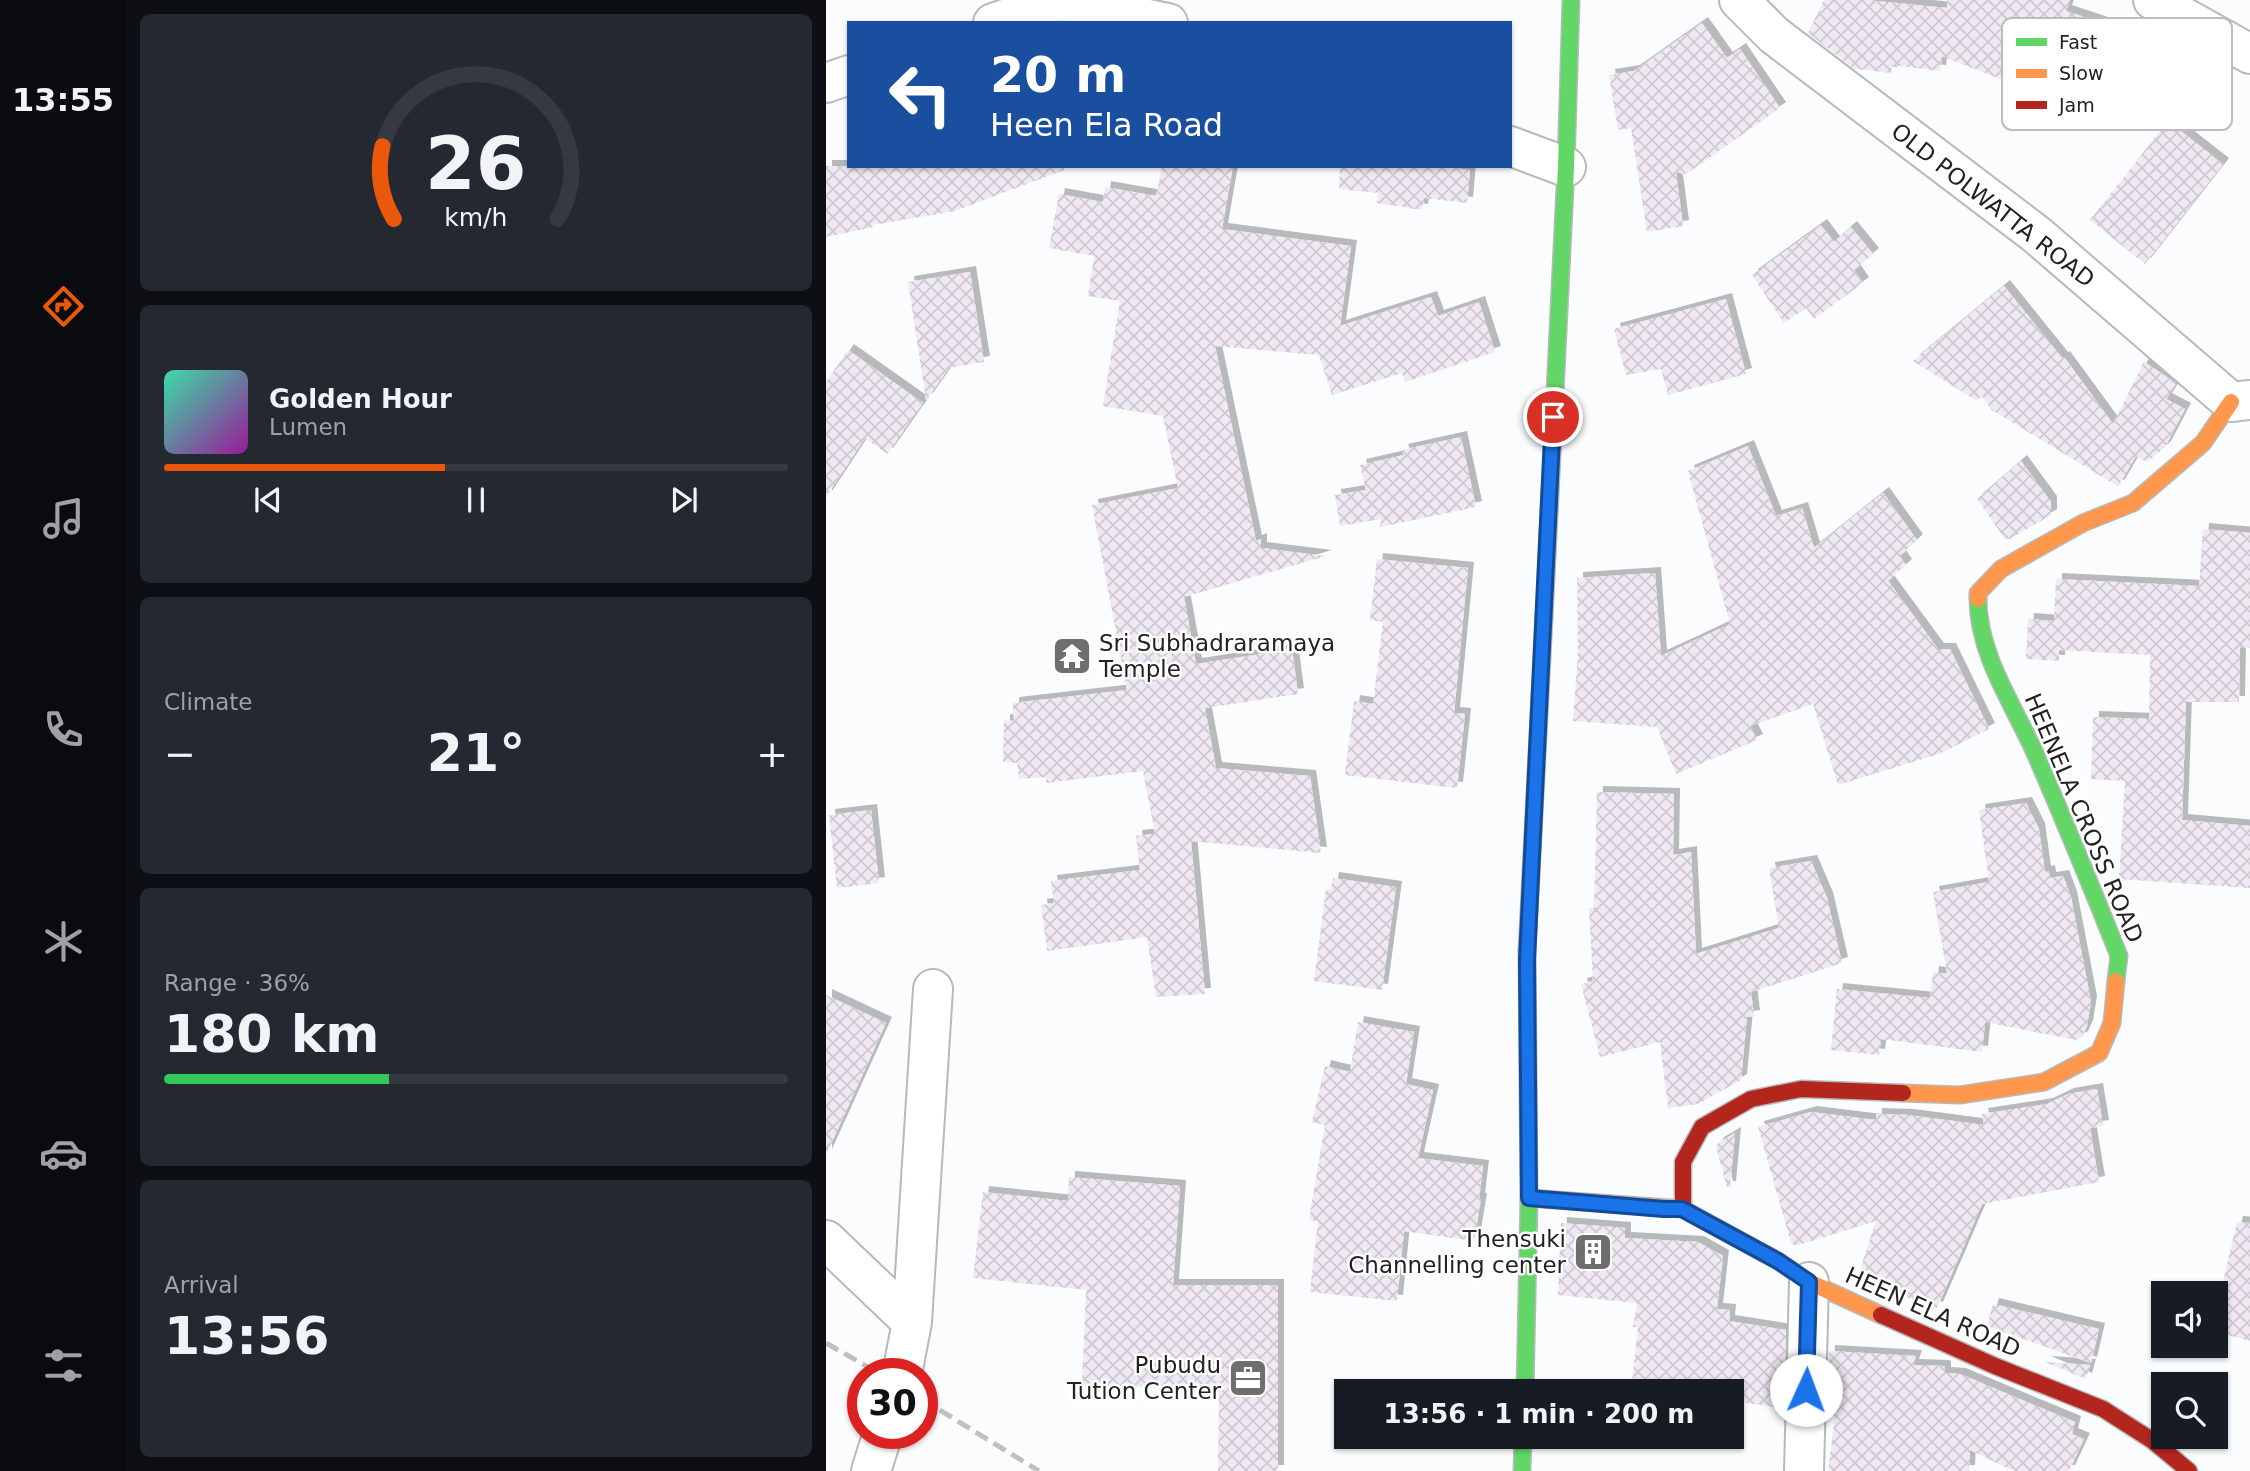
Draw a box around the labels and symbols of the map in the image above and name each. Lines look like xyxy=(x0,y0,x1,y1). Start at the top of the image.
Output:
legend xyxy=(2002,18,2232,130)
text: Fast xyxy=(2059,31,2097,53)
text: Slow xyxy=(2059,62,2104,84)
text: Jam xyxy=(2058,94,2095,116)
street label: OLD POLWATTA ROAD xyxy=(1886,118,2100,292)
pin xyxy=(1523,387,1583,447)
place label: Sri Subhadraramaya Temple xyxy=(1098,630,1335,682)
temple icon: Sri Subhadraramaya Temple xyxy=(1051,635,1093,677)
street label: HEENELA CROSS ROAD xyxy=(2020,689,2148,947)
place label: Thensuki Channelling center xyxy=(1348,1226,1567,1278)
building icon: Thensuki Channelling center xyxy=(1572,1231,1614,1273)
street label: HEEN ELA ROAD xyxy=(1841,1262,2025,1362)
place label: Pubudu Tution Center xyxy=(1066,1352,1222,1404)
position arrow xyxy=(1769,1353,1843,1427)
office icon: Pubudu Tution Center xyxy=(1227,1357,1269,1399)
speed limit sign: 30 xyxy=(847,1358,938,1449)

